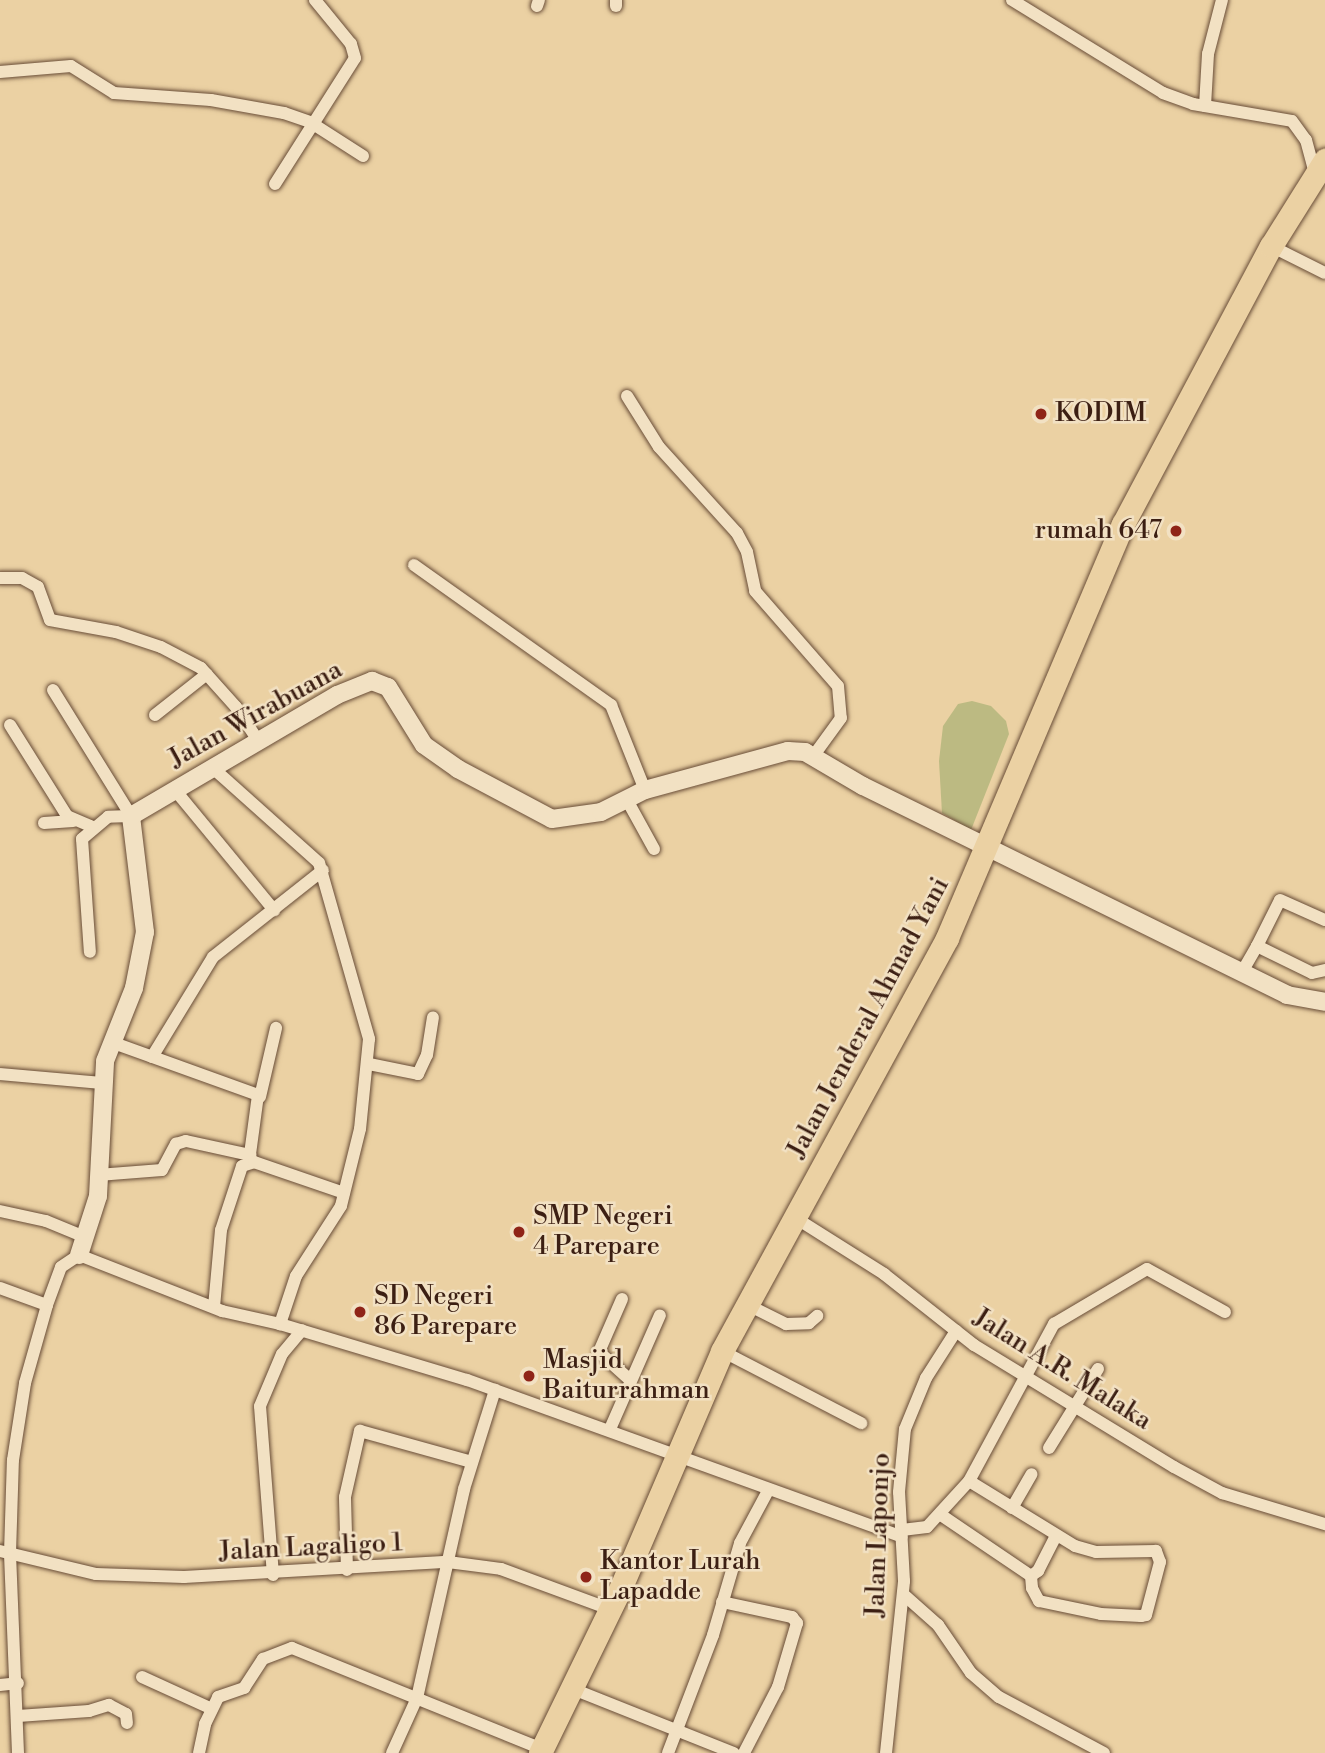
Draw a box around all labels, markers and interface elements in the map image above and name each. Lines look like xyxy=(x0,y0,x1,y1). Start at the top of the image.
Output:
place label: KODIM xyxy=(1055,398,1146,430)
marker: KODIM xyxy=(1033,406,1049,422)
place label: rumah 647 xyxy=(1035,515,1162,547)
marker: rumah 647 xyxy=(1168,523,1184,539)
street label: Jalan Wirabuana xyxy=(164,655,348,775)
street label: Jalan Jenderal Ahmad Yani xyxy=(782,872,956,1164)
place label: SMP Negeri 4 Parepare xyxy=(533,1201,673,1262)
marker: SMP Negeri 4 Parepare xyxy=(511,1224,527,1240)
place label: SD Negeri 86 Parepare xyxy=(374,1281,517,1342)
street label: Jalan A.R. Malaka xyxy=(967,1303,1157,1437)
marker: SD Negeri 86 Parepare xyxy=(352,1304,368,1320)
place label: Masjid Baiturrahman xyxy=(543,1345,710,1406)
marker: Masjid Baiturrahman xyxy=(521,1368,537,1384)
street label: Jalan Laponjo xyxy=(861,1452,897,1618)
street label: Jalan Lagaligo 1 xyxy=(218,1528,404,1568)
place label: Kantor Lurah Lapadde xyxy=(600,1546,761,1608)
marker: Kantor Lurah Lapadde xyxy=(578,1569,594,1585)

